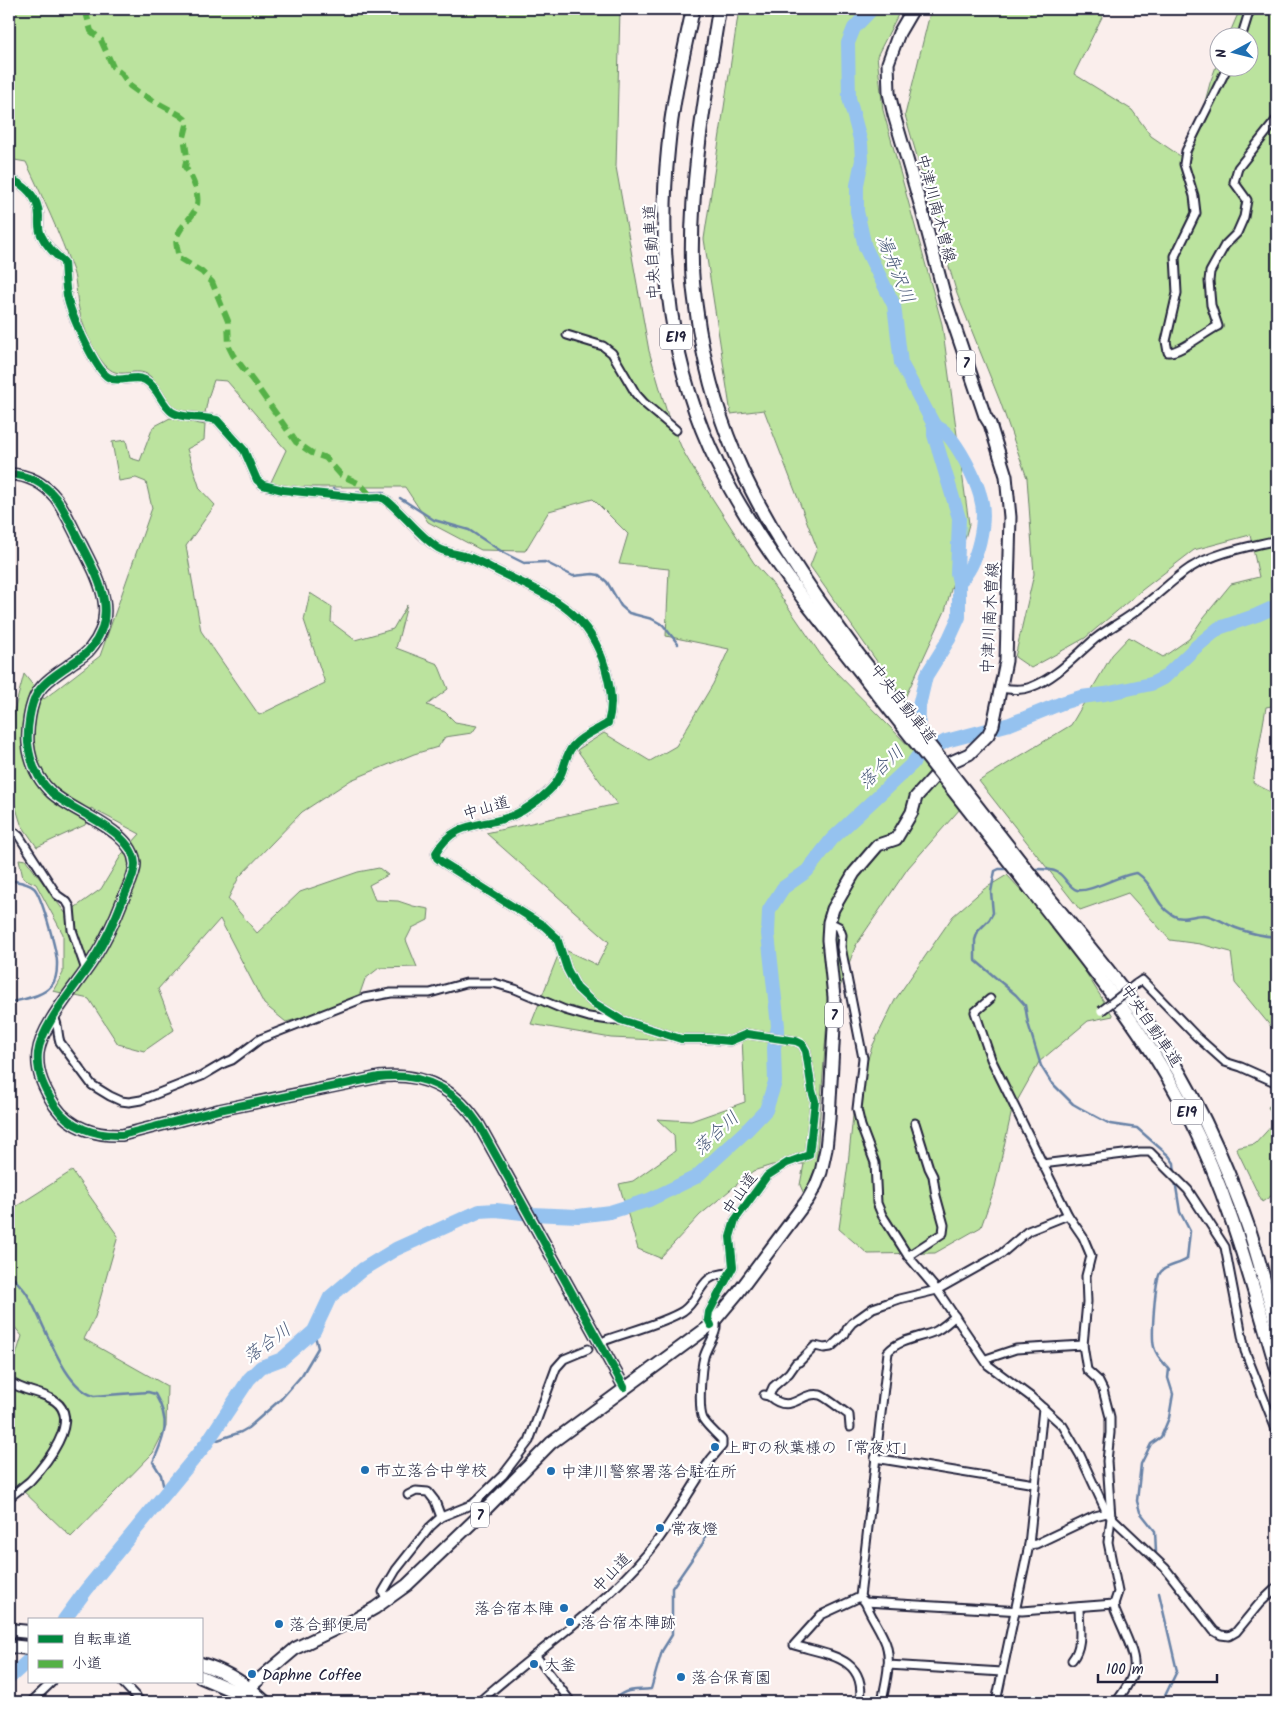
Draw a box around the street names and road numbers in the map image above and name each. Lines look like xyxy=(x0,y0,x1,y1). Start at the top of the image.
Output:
street label: 中津川南木曽線 xyxy=(909,151,962,266)
street label: 中央自動車道 xyxy=(638,203,667,301)
road number: E19 xyxy=(660,324,692,350)
road number: 7 xyxy=(957,350,975,376)
street label: 中津川南木曽線 xyxy=(975,561,1006,675)
street label: 中央自動車道 xyxy=(863,658,942,749)
street label: 中山道 xyxy=(460,790,513,827)
street label: 中央自動車道 xyxy=(1114,979,1188,1073)
road number: 7 xyxy=(825,1002,843,1028)
road number: E19 xyxy=(1171,1100,1203,1124)
street label: 中山道 xyxy=(716,1167,764,1221)
road number: 7 xyxy=(471,1502,489,1528)
street label: 中山道 xyxy=(586,1547,638,1599)

